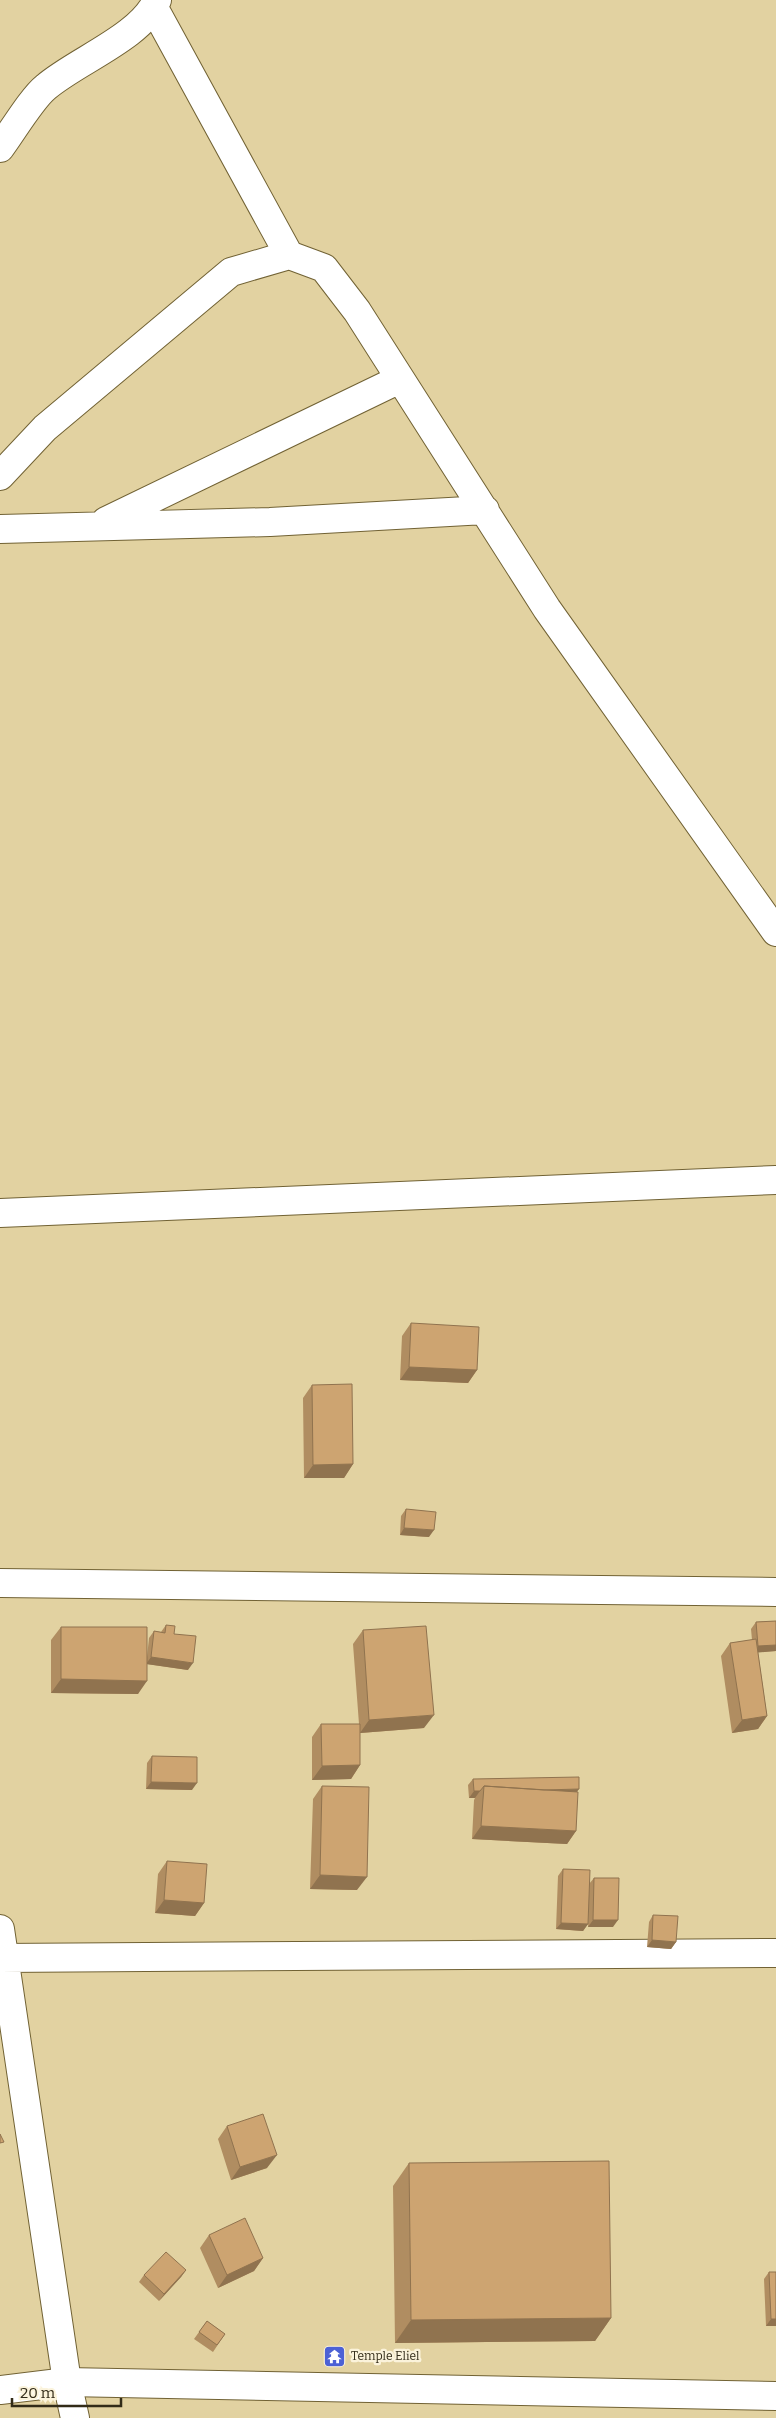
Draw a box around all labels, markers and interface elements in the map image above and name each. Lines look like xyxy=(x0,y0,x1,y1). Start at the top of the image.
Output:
temple icon: Temple Eliel xyxy=(323,2344,347,2368)
place label: Temple Eliel xyxy=(351,2349,420,2363)
scale bar xyxy=(12,2376,121,2408)
text: 20 m xyxy=(20,2384,56,2402)

